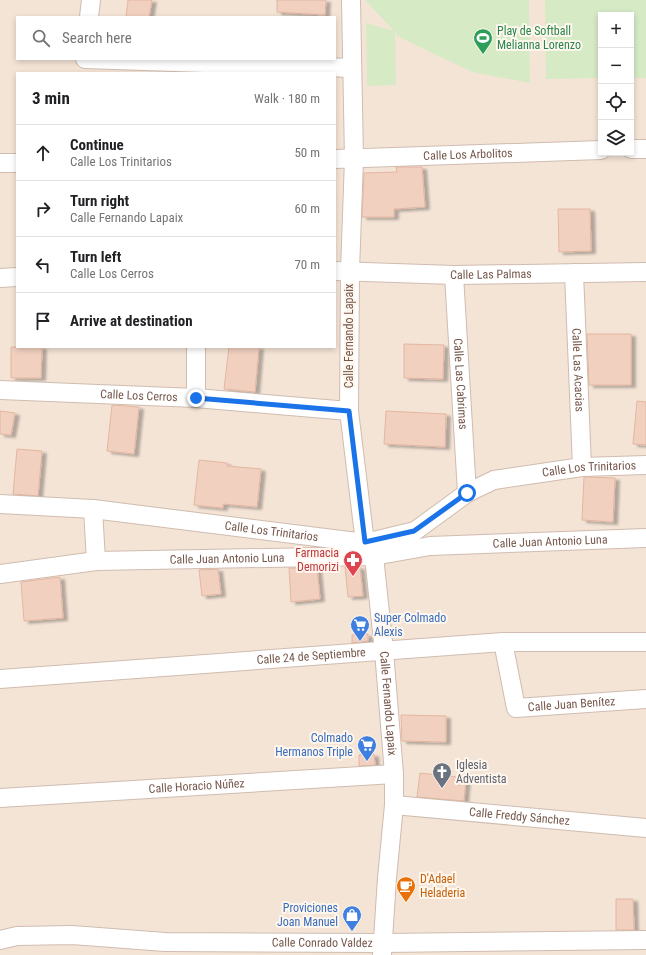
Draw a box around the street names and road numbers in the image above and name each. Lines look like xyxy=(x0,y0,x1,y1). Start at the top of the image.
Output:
street label: Calle Los Arbolitos xyxy=(423,146,513,163)
street label: Calle Las Palmas xyxy=(450,267,532,282)
street label: Calle Fernando Lapaix xyxy=(342,284,356,388)
street label: Calle Las Acacias xyxy=(569,328,587,412)
street label: Calle Las Cabrimas xyxy=(451,338,470,430)
street label: Calle Los Cerros xyxy=(100,387,178,404)
street label: Calle Los Trinitarios xyxy=(541,458,636,480)
street label: Calle Los Trinitarios xyxy=(224,519,319,544)
street label: Calle Juan Antonio Luna xyxy=(492,532,608,551)
street label: Calle Juan Antonio Luna xyxy=(170,551,285,567)
street label: Calle 24 de Septiembre xyxy=(256,645,367,667)
street label: Calle Fernando Lapaix xyxy=(377,651,399,756)
street label: Calle Juan Benítez xyxy=(527,694,616,714)
street label: Calle Horacio Núñez xyxy=(148,776,245,796)
street label: Calle Freddy Sánchez xyxy=(469,805,570,828)
street label: Calle Conrado Valdez xyxy=(272,935,373,950)

